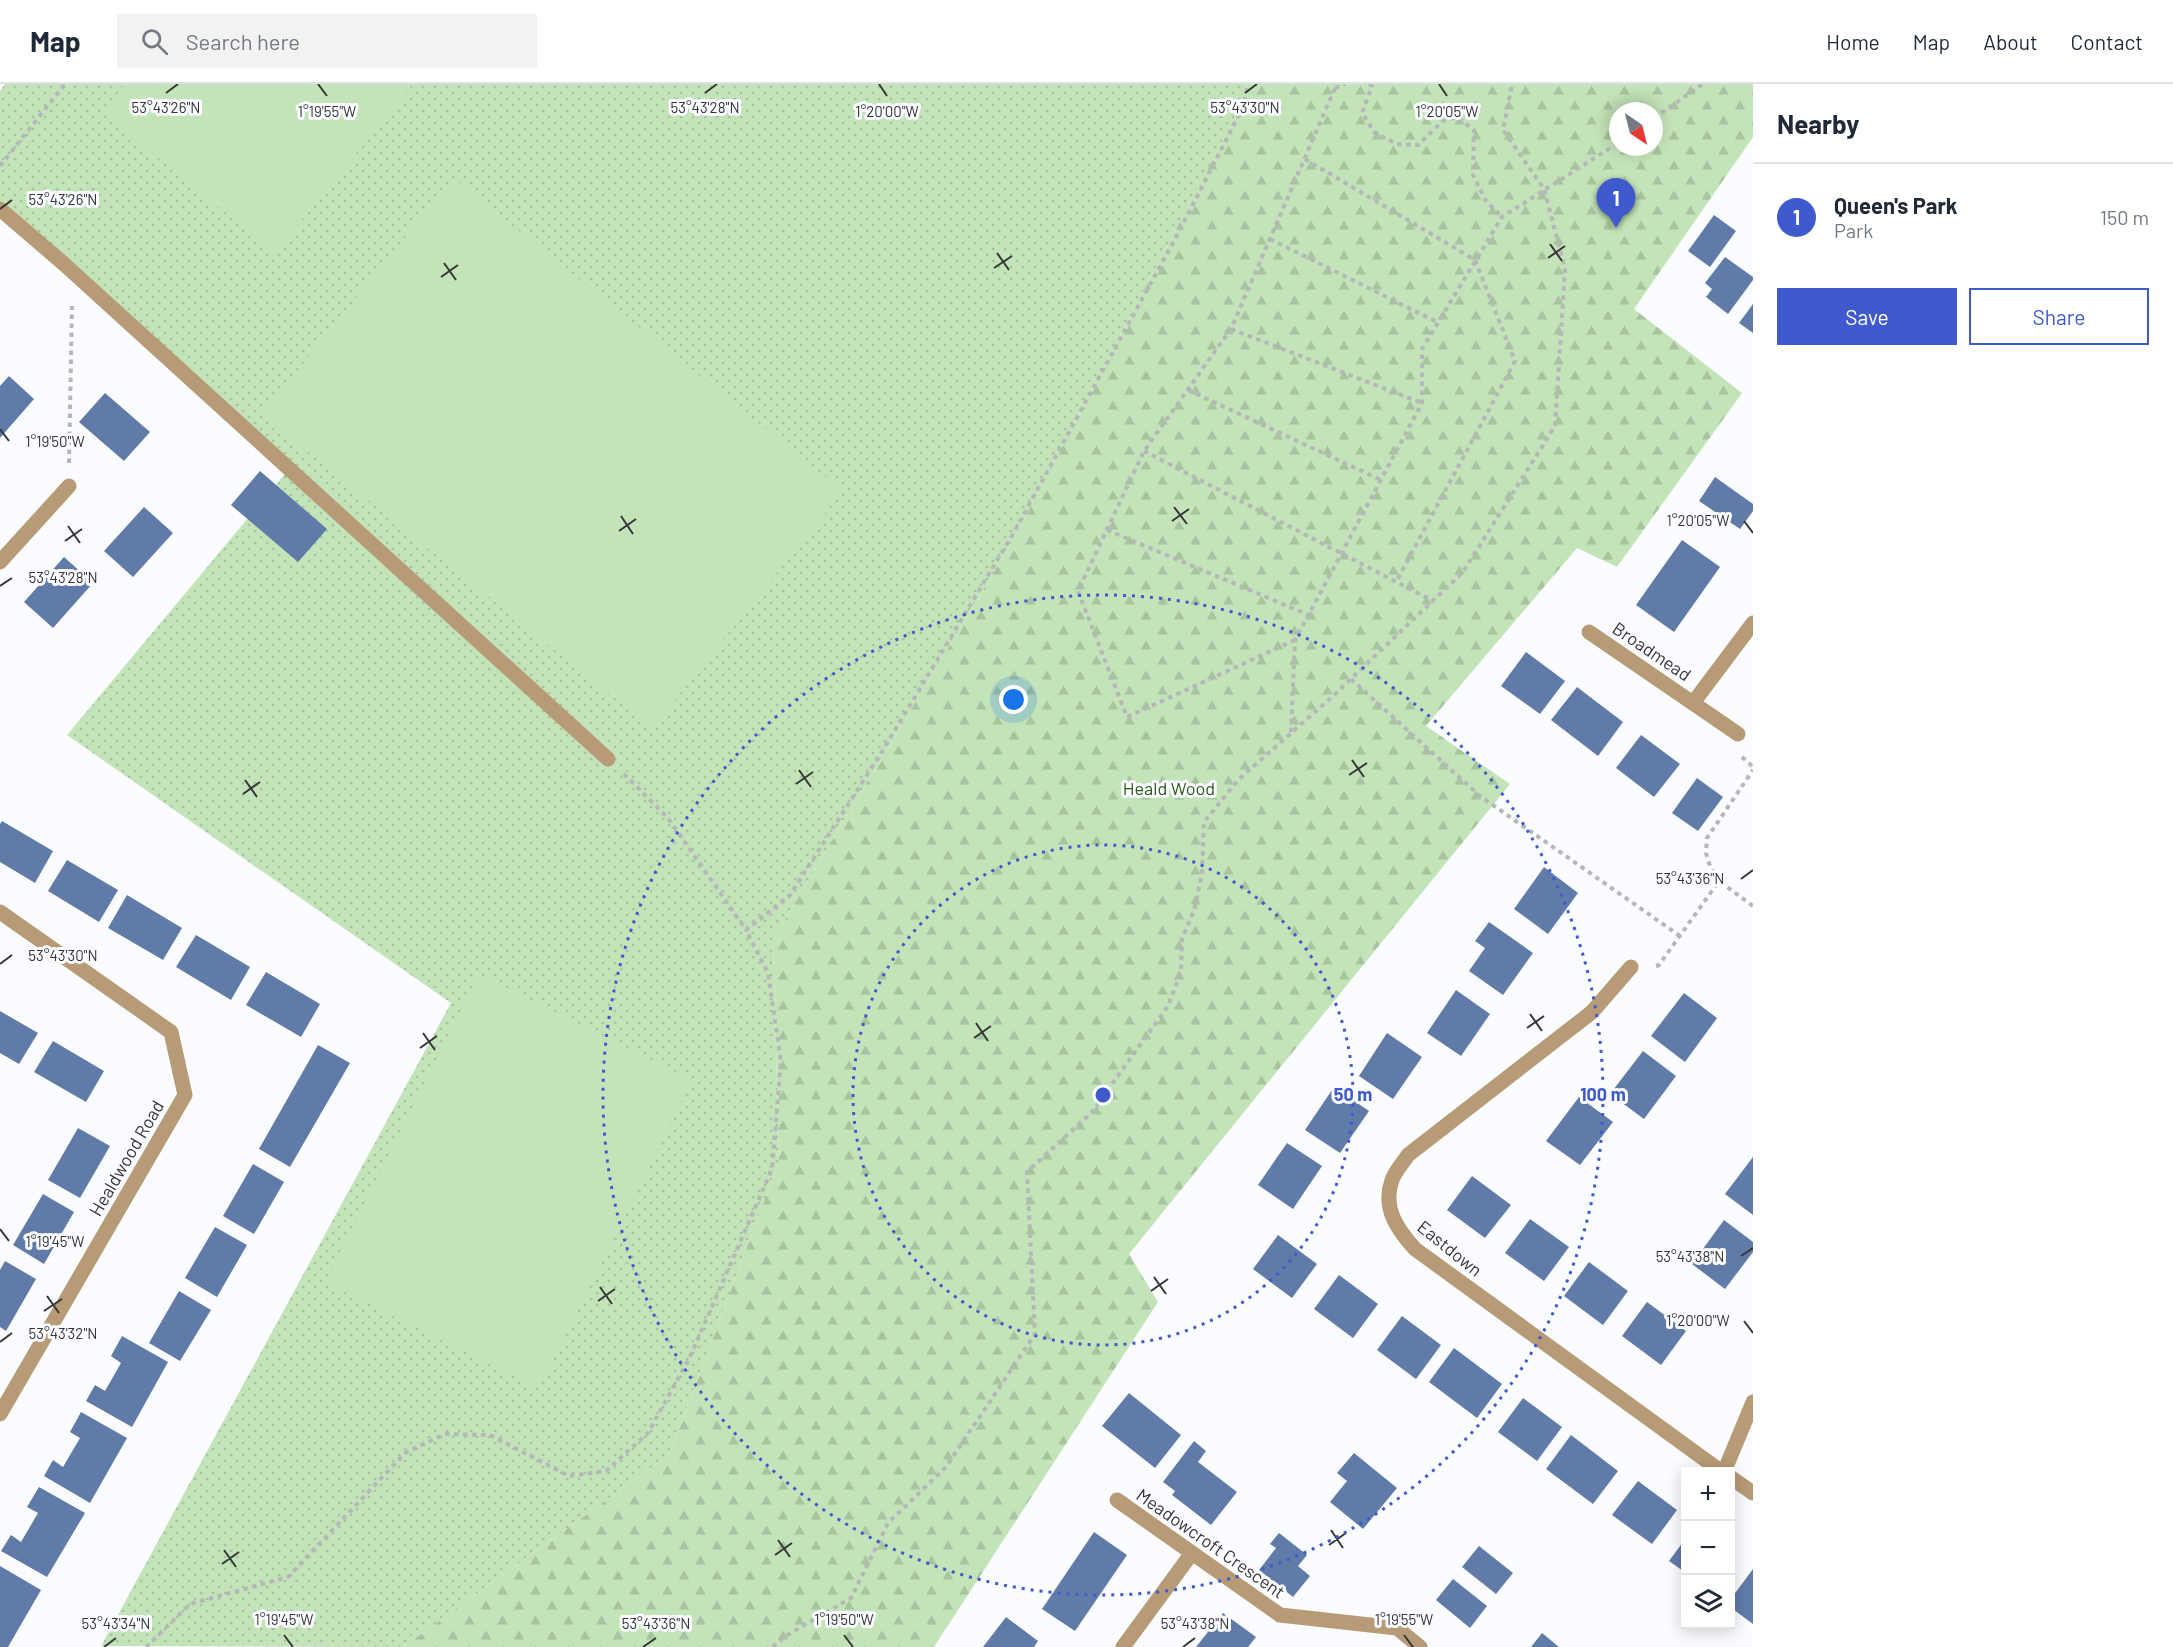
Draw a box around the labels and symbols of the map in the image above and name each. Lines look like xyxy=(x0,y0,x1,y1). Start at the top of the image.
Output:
text: 53°43'26"N xyxy=(132,98,200,116)
text: 53°43'28"N xyxy=(670,98,740,116)
text: 53°43'30"N xyxy=(1210,98,1280,116)
text: 1°19'55"W xyxy=(298,102,356,120)
text: 1°20'00"W xyxy=(855,102,919,120)
text: 1°20'05"W xyxy=(1416,102,1478,120)
north arrow xyxy=(1609,102,1663,156)
pin: 1 xyxy=(1596,178,1636,228)
text: 53°43'26"N xyxy=(29,190,97,208)
text: 1°19'50"W xyxy=(25,432,85,450)
text: 1°20'05"W xyxy=(1667,511,1729,529)
text: 53°43'28"N xyxy=(28,568,98,586)
street label: Broadmead xyxy=(1609,617,1695,685)
your location xyxy=(999,685,1028,714)
park label: Heald Wood xyxy=(1123,777,1215,799)
text: 53°43'36"N xyxy=(1656,869,1724,887)
text: 53°43'30"N xyxy=(28,946,98,964)
text: 50 m xyxy=(1334,1083,1372,1105)
text: 100 m xyxy=(1580,1083,1626,1105)
centre of rings xyxy=(1093,1085,1113,1105)
street label: Healdwood Road xyxy=(84,1096,168,1220)
street label: Eastdown xyxy=(1413,1215,1487,1281)
text: 1°19'45"W xyxy=(26,1232,84,1250)
text: 53°43'38"N xyxy=(1656,1247,1724,1265)
text: 1°20'00"W xyxy=(1666,1311,1730,1329)
text: 53°43'32"N xyxy=(29,1324,97,1342)
street label: Meadowcroft Crescent xyxy=(1133,1483,1289,1603)
text: 1°19'45"W xyxy=(255,1610,313,1628)
text: 1°19'50"W xyxy=(814,1610,874,1628)
text: 1°19'55"W xyxy=(1375,1610,1433,1628)
text: 53°43'34"N xyxy=(82,1614,150,1632)
text: 53°43'36"N xyxy=(622,1614,690,1632)
text: 53°43'38"N xyxy=(1161,1614,1229,1632)

